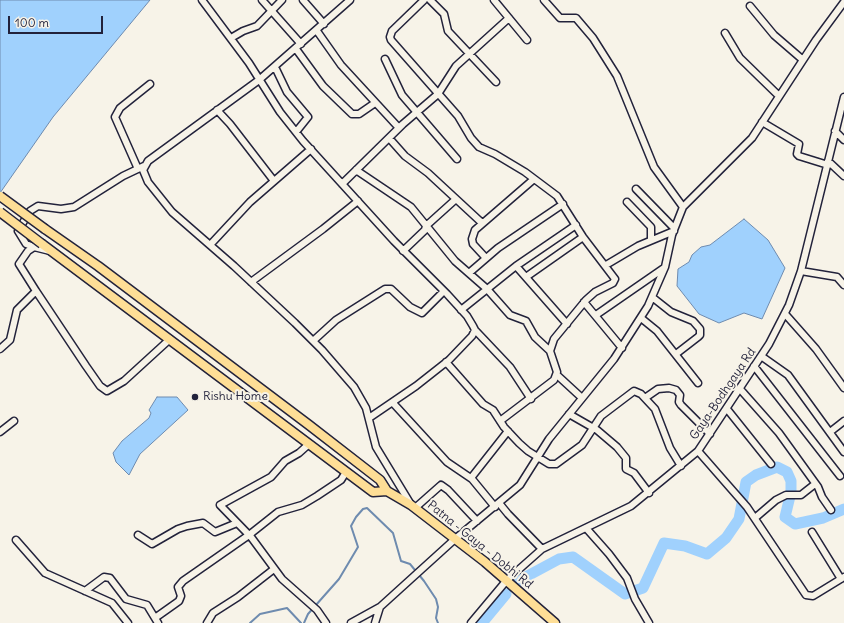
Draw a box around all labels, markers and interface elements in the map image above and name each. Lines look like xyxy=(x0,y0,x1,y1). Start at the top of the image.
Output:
scale bar xyxy=(10,8,105,34)
text: 100 m xyxy=(15,15,49,30)
street label: Gaya-Bodhgaya Rd xyxy=(687,345,759,443)
place label: Rishu Home xyxy=(203,390,268,404)
marker: Rishu Home xyxy=(190,392,200,402)
street label: Patna - Gaya - Dobhi Rd xyxy=(424,498,536,592)

